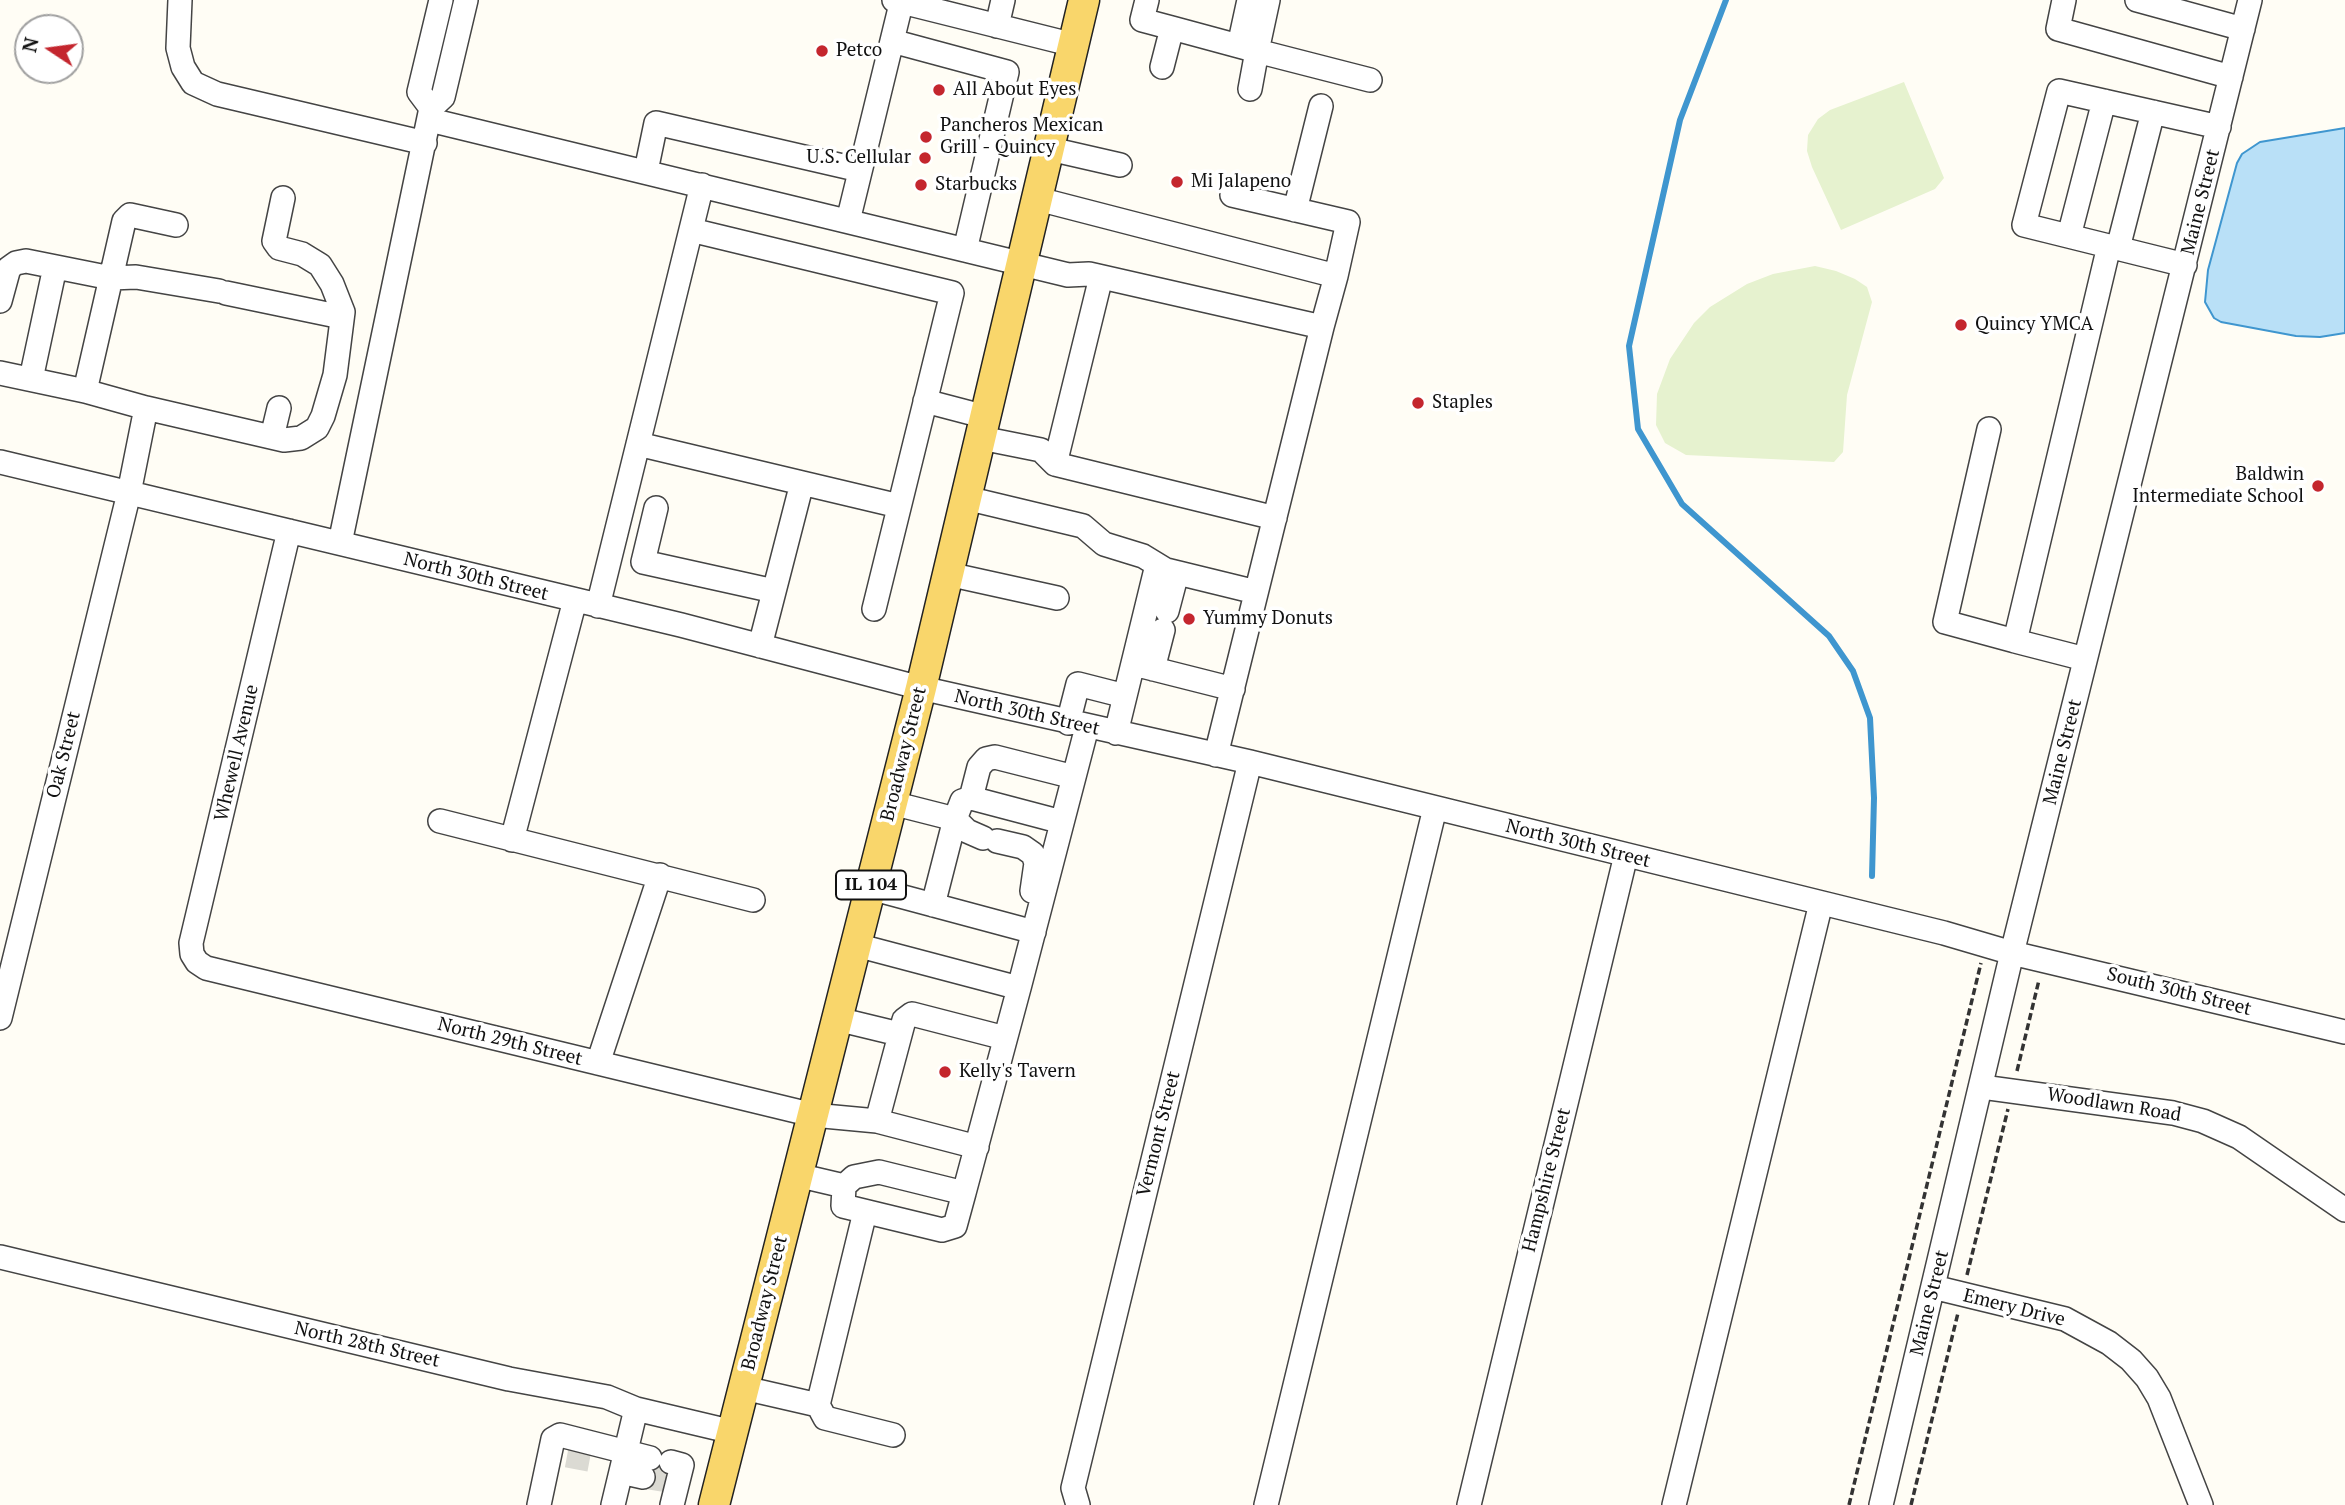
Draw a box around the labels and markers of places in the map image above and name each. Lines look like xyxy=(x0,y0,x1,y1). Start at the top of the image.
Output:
place label: Petco xyxy=(836,40,882,62)
marker: Petco xyxy=(814,43,830,59)
place label: All About Eyes xyxy=(953,79,1077,101)
marker: All About Eyes xyxy=(931,82,947,98)
place label: Pancheros Mexican Grill - Quincy xyxy=(940,115,1103,159)
marker: Pancheros Mexican Grill - Quincy xyxy=(918,129,934,145)
place label: U.S. Cellular xyxy=(807,147,911,169)
marker: U.S. Cellular xyxy=(917,150,933,166)
place label: Mi Jalapeno xyxy=(1191,171,1291,193)
place label: Starbucks xyxy=(935,174,1017,196)
marker: Mi Jalapeno xyxy=(1169,174,1185,190)
marker: Starbucks xyxy=(913,177,929,193)
place label: Quincy YMCA xyxy=(1975,314,2094,336)
marker: Quincy YMCA xyxy=(1953,317,1969,333)
place label: Staples xyxy=(1432,392,1493,414)
marker: Staples xyxy=(1410,395,1426,411)
place label: Baldwin Intermediate School xyxy=(2132,464,2304,508)
marker: Baldwin Intermediate School xyxy=(2310,478,2326,494)
place label: Yummy Donuts xyxy=(1203,608,1333,630)
marker: Yummy Donuts xyxy=(1181,611,1197,627)
place label: Kelly's Tavern xyxy=(959,1061,1076,1083)
marker: Kelly's Tavern xyxy=(937,1064,953,1080)

